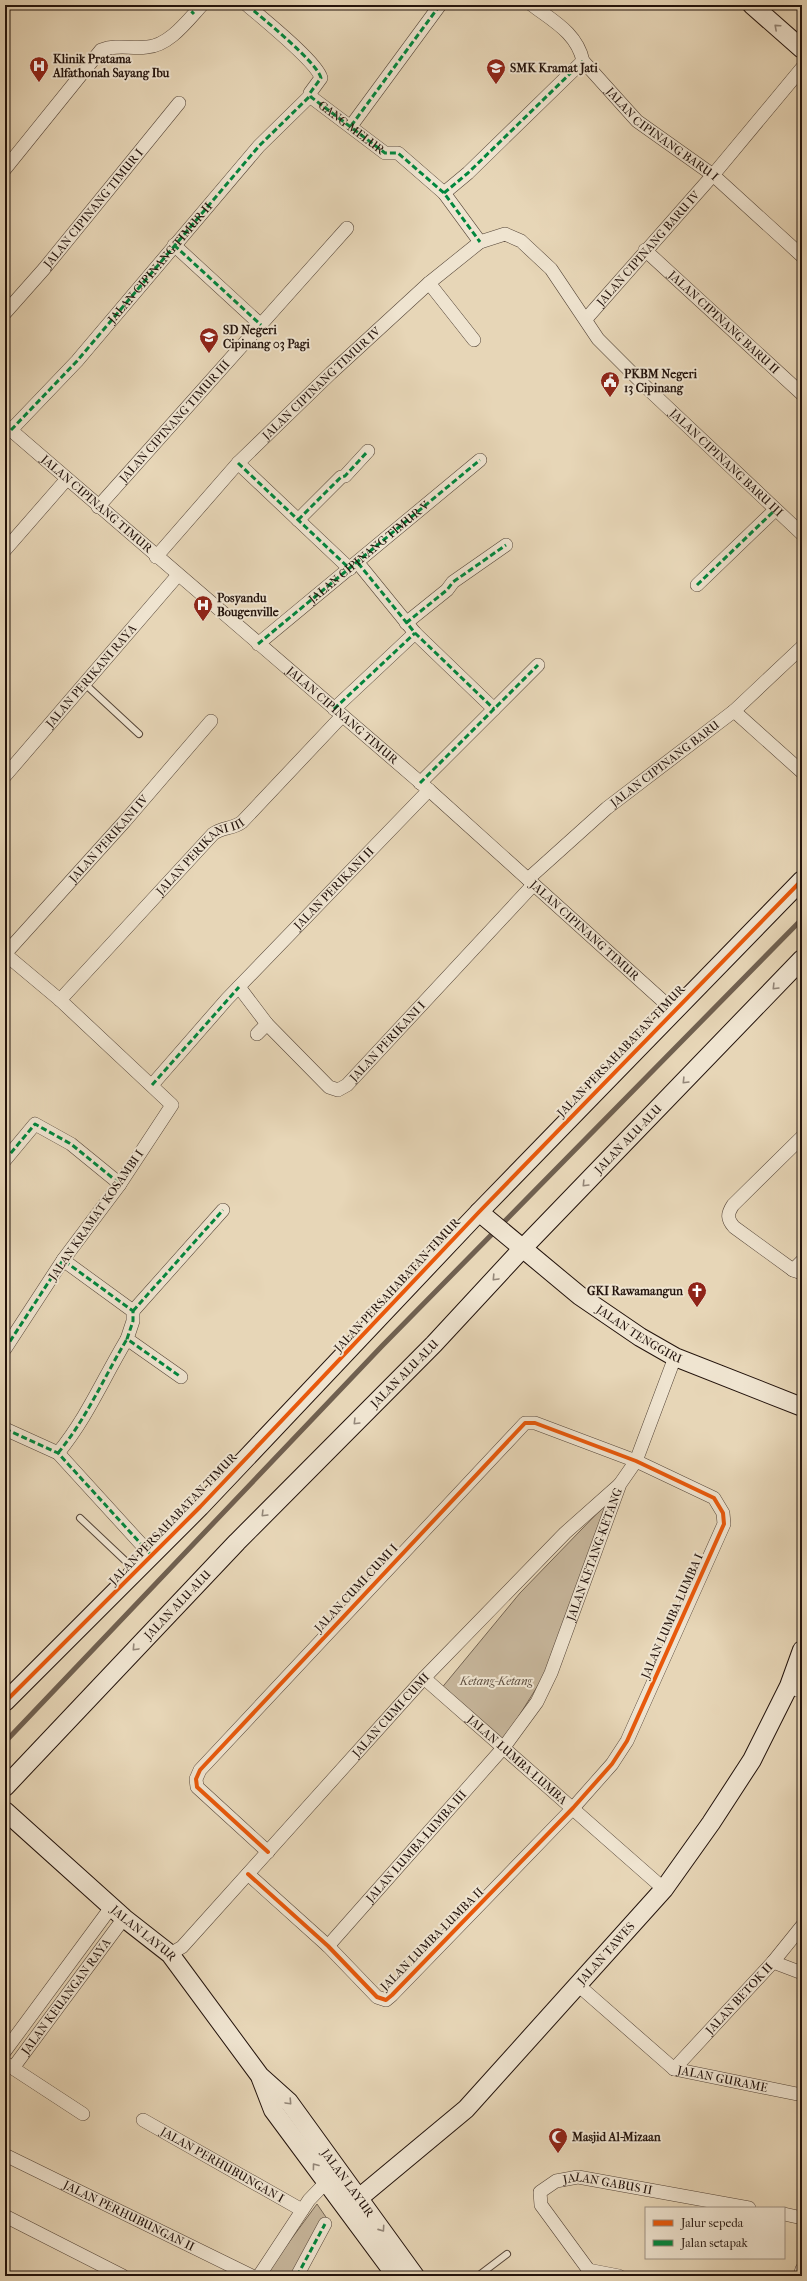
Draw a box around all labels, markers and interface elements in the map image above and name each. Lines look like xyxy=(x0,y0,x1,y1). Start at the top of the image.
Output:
one-way arrow xyxy=(774,25,782,32)
place label: Klinik Pratama Alfathonah Sayang Ibu xyxy=(52,52,170,81)
hospital icon: Klinik Pratama Alfathonah Sayang Ibu xyxy=(28,55,50,83)
school or university icon: SMK Kramat Jati xyxy=(485,57,507,85)
place label: SMK Kramat Jati xyxy=(510,61,598,76)
street label: JALAN CIPINANG BARU I xyxy=(602,84,721,184)
street label: GANG MELUR xyxy=(315,98,388,158)
street label: JALAN CIPINANG TIMUR I xyxy=(40,146,146,272)
street label: JALAN CIPINANG BARU IV xyxy=(593,187,703,310)
street label: JALAN CIPINANG TIMUR II xyxy=(104,199,215,327)
street label: JALAN CIPINANG BARU II xyxy=(665,267,782,377)
place label: SD Negeri Cipinang 03 Pagi xyxy=(223,323,310,352)
street label: JALAN CIPINANG TIMUR IV xyxy=(259,323,384,443)
school or university icon: SD Negeri Cipinang 03 Pagi xyxy=(198,326,220,354)
street label: JALAN CIPINANG TIMUR III xyxy=(116,357,233,486)
place label: PKBM Negeri 13 Cipinang xyxy=(624,367,698,396)
public building icon: PKBM Negeri 13 Cipinang xyxy=(599,370,621,398)
street label: JALAN CIPINANG BARU III xyxy=(666,405,786,520)
street label: JALAN CIPINANG TIMUR xyxy=(37,452,156,557)
street label: JALAN CIPINANG TIMUR V xyxy=(305,497,433,607)
place label: Posyandu Bougenville xyxy=(217,591,279,620)
hospital icon: Posyandu Bougenville xyxy=(192,594,214,622)
street label: JALAN PERIKANI RAYA xyxy=(42,621,139,731)
street label: JALAN CIPINANG TIMUR xyxy=(283,663,402,768)
street label: JALAN CIPINANG BARU xyxy=(607,717,723,811)
street label: JALAN PERIKANI IV xyxy=(65,791,152,886)
street label: JALAN PERIKANI III xyxy=(152,815,248,899)
street label: JALAN PERIKANI II xyxy=(290,844,377,933)
street label: JALAN CIPINANG TIMUR xyxy=(526,877,643,984)
street label: JALAN PERSAHABATAN TIMUR xyxy=(554,981,689,1121)
one-way arrow xyxy=(772,982,780,990)
street label: JALAN PERIKANI I xyxy=(346,998,428,1085)
one-way arrow xyxy=(682,1076,690,1084)
street label: JALAN ALU-ALU xyxy=(591,1101,665,1177)
street label: JALAN KRAMAT KOSAMBI I xyxy=(45,1147,147,1284)
one-way arrow xyxy=(582,1179,590,1187)
street label: JALAN PERSAHABATAN TIMUR xyxy=(331,1214,464,1356)
one-way arrow xyxy=(492,1273,500,1281)
church icon: GKI Rawamangun xyxy=(686,1280,708,1308)
place label: GKI Rawamangun xyxy=(587,1284,684,1299)
street label: JALAN TENGGIRI xyxy=(593,1302,684,1366)
street label: JALAN ALU-ALU xyxy=(367,1336,442,1411)
one-way arrow xyxy=(353,1417,361,1425)
street label: JALAN PERSAHABATAN TIMUR xyxy=(106,1449,241,1589)
street label: JALAN KETANG-KETANG xyxy=(563,1485,625,1624)
one-way arrow xyxy=(262,1509,269,1517)
street label: JALAN CUMI-CUMI I xyxy=(311,1541,401,1636)
street label: JALAN LUMBA-LUMBA I xyxy=(638,1551,706,1682)
street label: JALAN ALU-ALU xyxy=(141,1567,214,1643)
one-way arrow xyxy=(133,1643,140,1651)
street label: JALAN CUMI-CUMI xyxy=(349,1670,432,1761)
park label: Ketang-Ketang xyxy=(459,1674,533,1688)
street label: JALAN LUMBA-LUMBA xyxy=(464,1712,570,1808)
street label: JALAN LUMBA-LUMBA III xyxy=(362,1787,470,1906)
street label: JALAN LUMBA-LUMBA II xyxy=(377,1884,487,1994)
street label: JALAN LAYUR xyxy=(107,1902,180,1965)
street label: JALAN TAWES xyxy=(574,1919,638,1988)
street label: JALAN KEUANGAN RAYA xyxy=(18,1935,114,2058)
street label: JALAN BETOK II xyxy=(702,1960,776,2038)
street label: JALAN GURAME xyxy=(675,2063,769,2095)
one-way arrow xyxy=(284,2097,291,2105)
street label: JALAN PERHUBUNGAN I xyxy=(157,2124,287,2206)
mosque icon: Masjid Al-Mizaan xyxy=(547,2126,569,2154)
place label: Masjid Al-Mizaan xyxy=(571,2130,662,2144)
street label: JALAN LAYUR xyxy=(318,2146,378,2221)
one-way arrow xyxy=(312,2163,319,2170)
street label: JALAN GABUS II xyxy=(561,2170,654,2197)
street label: JALAN PERHUBUNGAN II xyxy=(60,2177,197,2254)
legend xyxy=(645,2207,785,2259)
text: Jalur sepeda xyxy=(680,2216,744,2230)
one-way arrow xyxy=(377,2225,384,2232)
text: Jalan setapak xyxy=(680,2236,748,2250)

